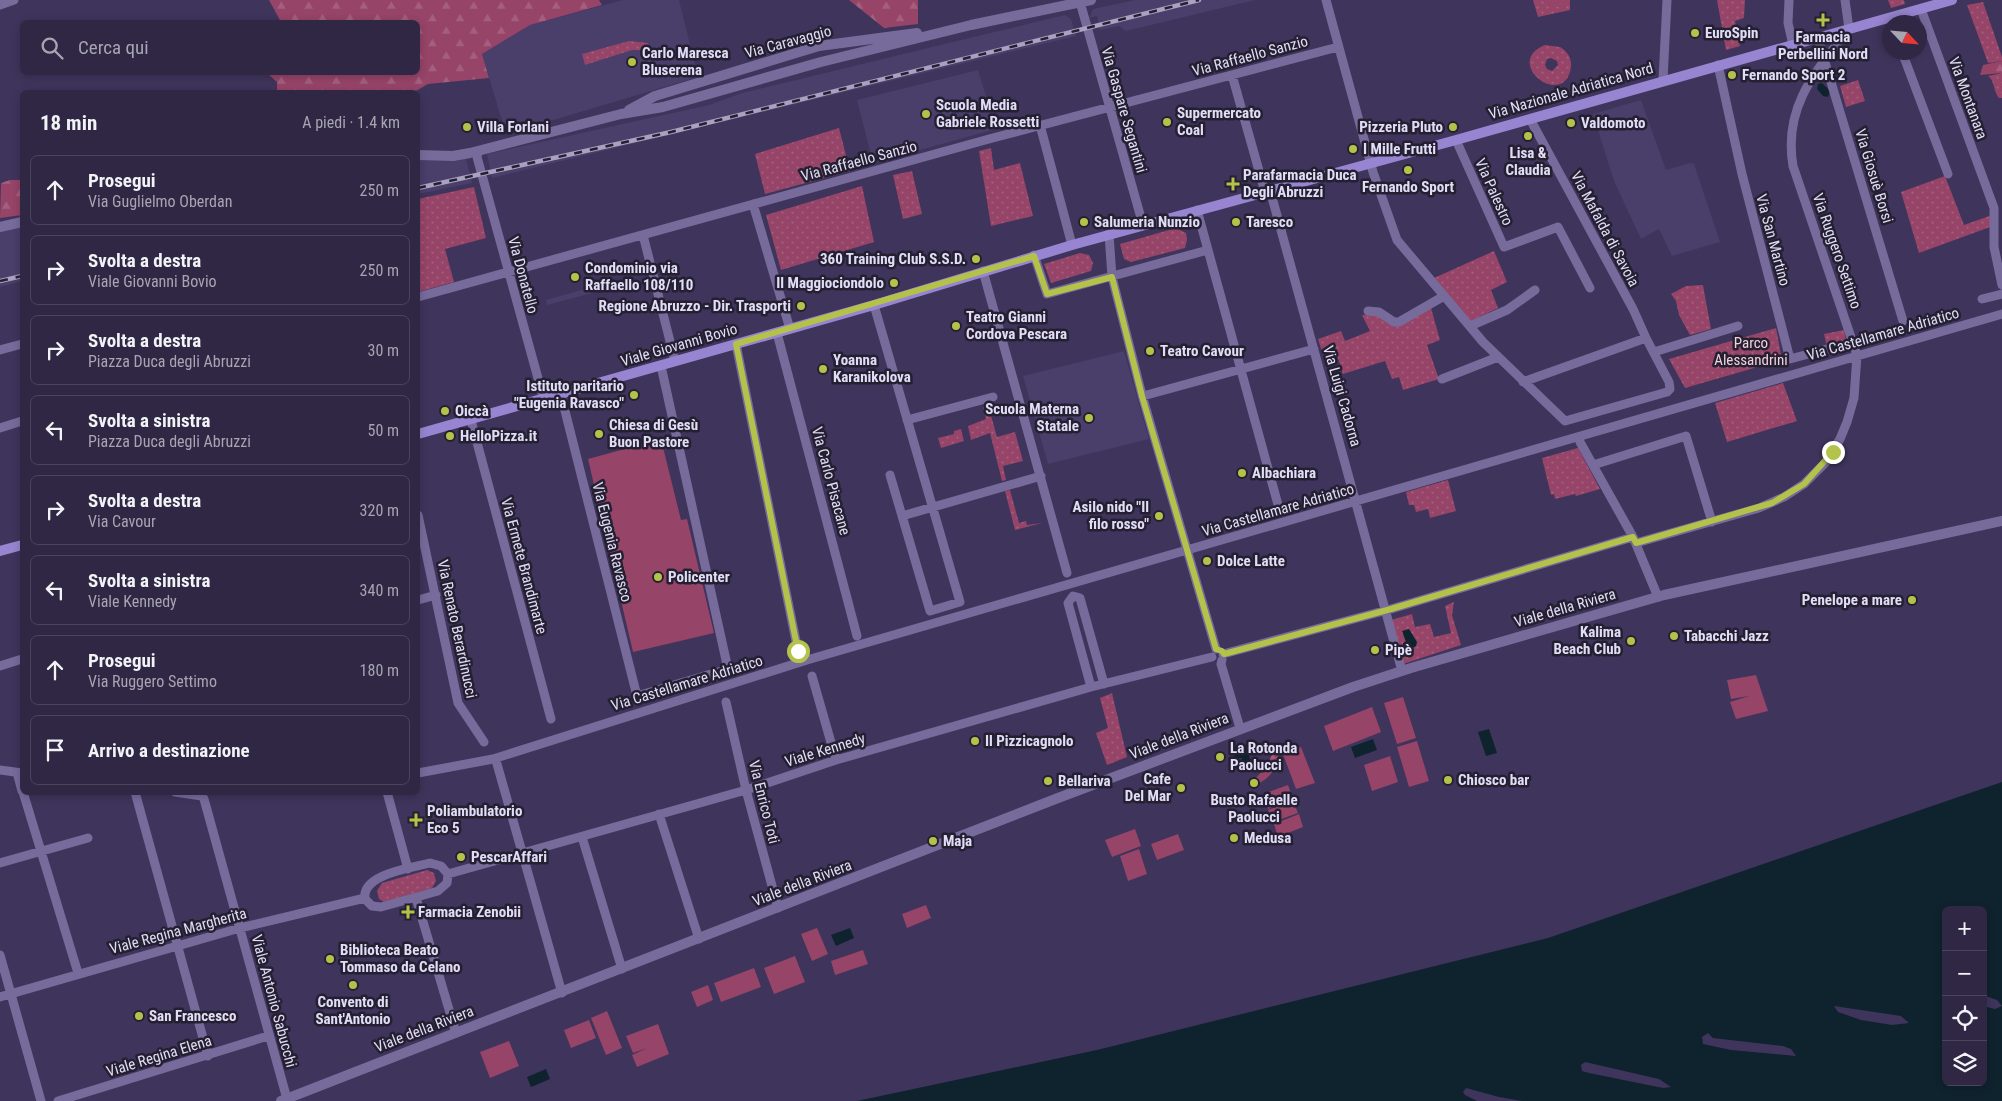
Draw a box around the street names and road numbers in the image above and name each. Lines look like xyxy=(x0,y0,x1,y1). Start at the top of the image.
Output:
street label: Via Caravaggio xyxy=(743,22,833,62)
street label: Via Raffaello Sanzio xyxy=(1190,32,1310,80)
street label: Via Gaspare Segantini xyxy=(1097,45,1151,175)
street label: Via Montanara xyxy=(1945,54,1991,142)
street label: Via Nazionale Adriatica Nord xyxy=(1487,59,1655,123)
street label: Via Giosuè Borsi xyxy=(1851,127,1897,225)
street label: Via Raffaello Sanzio xyxy=(799,137,919,185)
street label: Via Palestro xyxy=(1471,156,1517,228)
street label: Via Mafalda di Savoia xyxy=(1567,168,1643,290)
street label: Via Ruggero Settimo xyxy=(1809,191,1865,311)
street label: Via San Martino xyxy=(1752,192,1794,288)
street label: Via Donatello xyxy=(504,235,542,315)
street label: Via Castellamare Adriatico xyxy=(1805,304,1961,364)
street label: Viale Giovanni Bovio xyxy=(619,320,739,370)
street label: Via Luigi Cadorna xyxy=(1319,344,1365,448)
street label: Via Carlo Pisacane xyxy=(808,425,854,537)
street label: Via Eugenia Ravasco xyxy=(588,480,636,604)
street label: Via Castellamare Adriatico xyxy=(1200,480,1356,540)
street label: Via Ermete Brandimarte xyxy=(497,496,551,636)
street label: Via Renato Berardinucci xyxy=(434,558,480,700)
street label: Viale della Riviera xyxy=(1512,585,1618,631)
street label: Via Castellamare Adriatico xyxy=(609,651,765,715)
street label: Viale della Riviera xyxy=(1127,709,1231,763)
street label: Viale Kennedy xyxy=(783,729,867,771)
street label: Via Enrico Toti xyxy=(745,758,783,846)
street label: Viale della Riviera xyxy=(750,856,854,910)
street label: Viale Regina Margherita xyxy=(108,904,248,958)
street label: Viale Antonio Sabucchi xyxy=(248,933,300,1069)
street label: Viale della Riviera xyxy=(372,1002,476,1056)
street label: Viale Regina Elena xyxy=(104,1031,214,1081)

